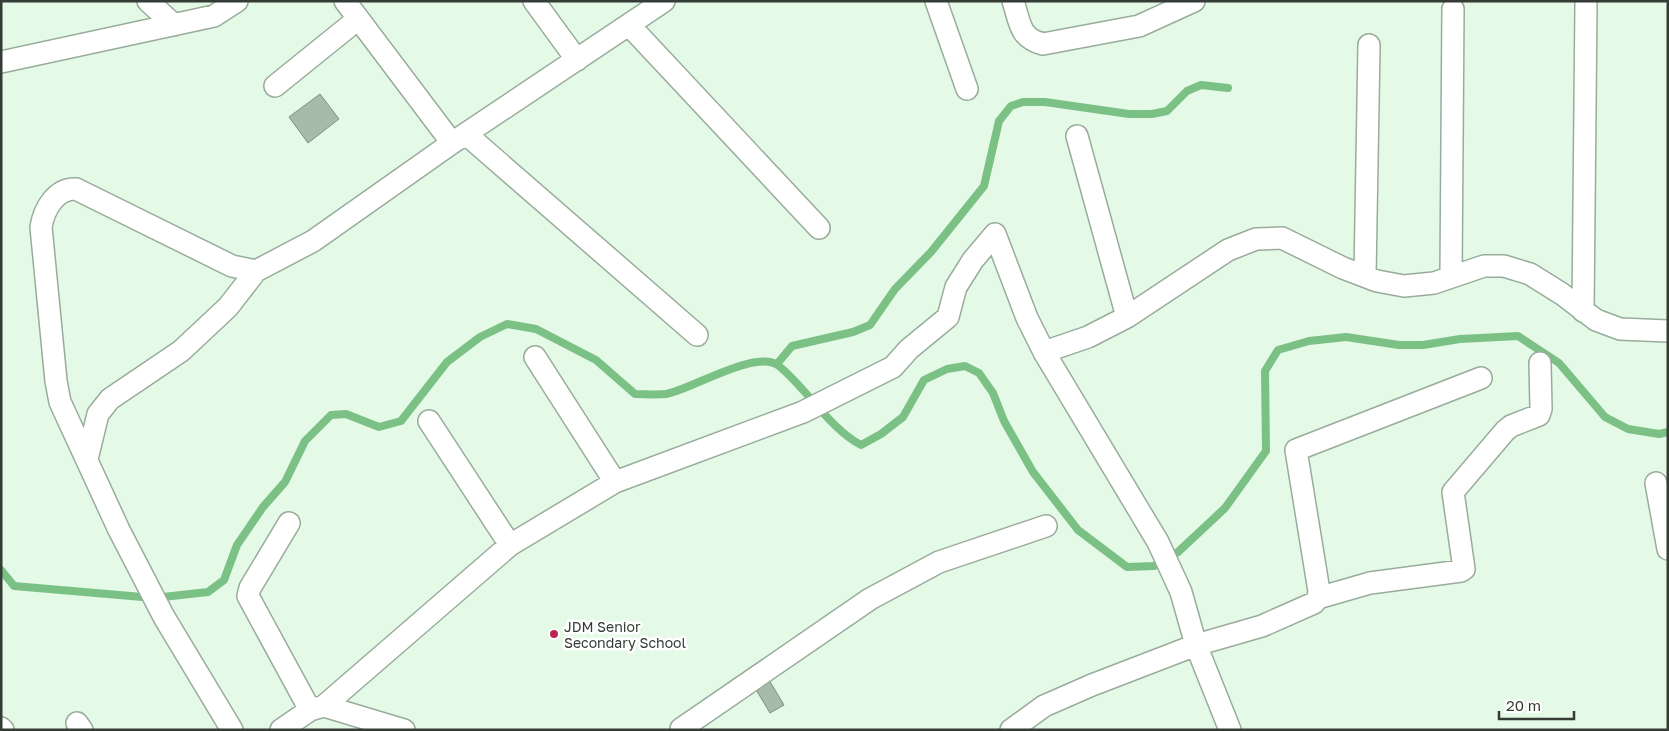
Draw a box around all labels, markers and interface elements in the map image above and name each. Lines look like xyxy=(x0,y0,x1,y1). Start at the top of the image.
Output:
place label: JDM Senior Secondary School xyxy=(564,618,686,651)
marker: JDM Senior Secondary School xyxy=(548,628,560,640)
scale bar xyxy=(1499,688,1574,720)
text: 20 m xyxy=(1506,696,1541,714)

